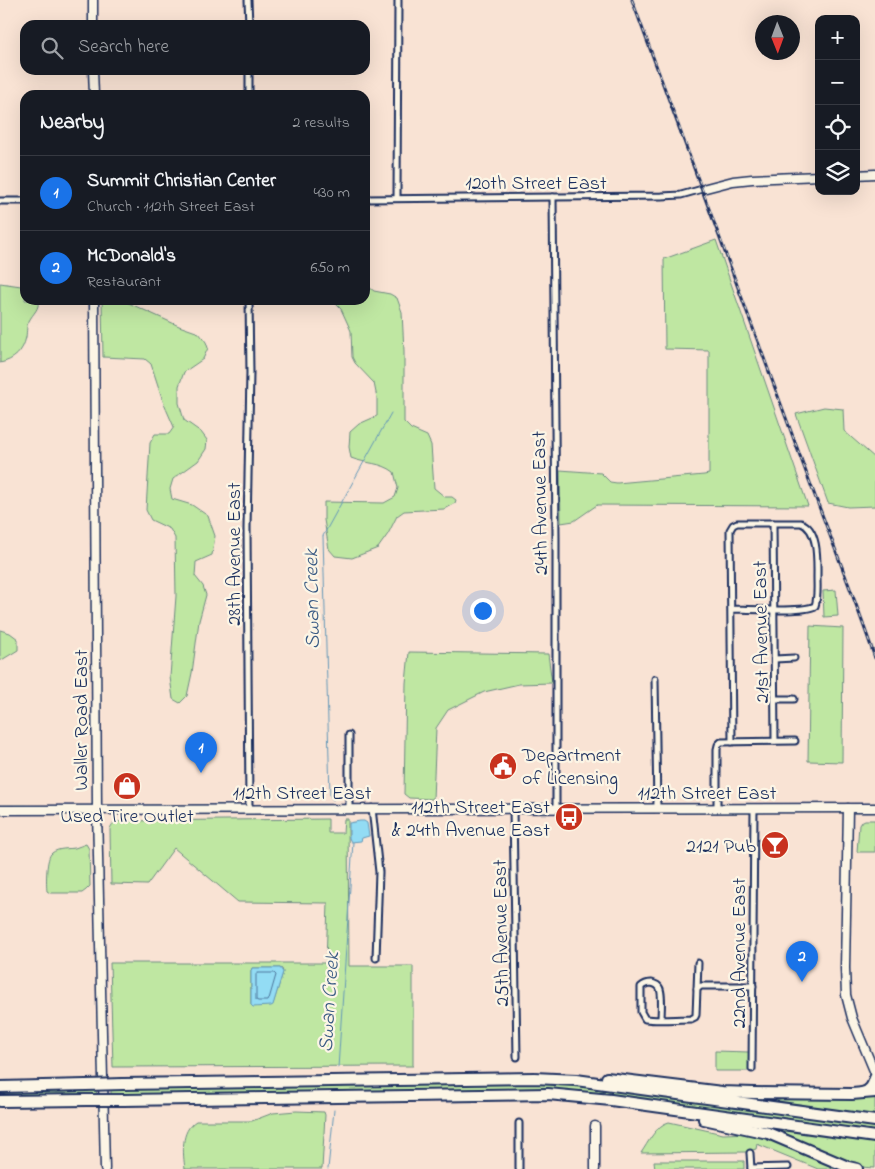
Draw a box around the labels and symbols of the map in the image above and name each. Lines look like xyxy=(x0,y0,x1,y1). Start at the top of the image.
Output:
north arrow xyxy=(755,15,800,60)
street label: 120th Street East xyxy=(465,170,607,199)
street label: 24th Avenue East xyxy=(526,430,557,575)
street label: 28th Avenue East xyxy=(221,482,250,626)
water label: Swan Creek xyxy=(297,548,329,649)
street label: 21st Avenue East xyxy=(747,560,778,704)
your location xyxy=(470,598,496,624)
street label: Waller Road East xyxy=(68,649,97,791)
pin: 1 xyxy=(185,732,217,773)
place label: Department of Licensing xyxy=(521,742,622,795)
public building icon: Department of Licensing xyxy=(488,751,518,781)
shop icon: Used Tire Outlet xyxy=(112,771,142,801)
street label: 112th Street East xyxy=(232,780,372,809)
street label: 112th Street East xyxy=(637,780,777,809)
place label: 112th Street East & 24th Avenue East xyxy=(392,794,550,846)
bus stop icon: 112th Street East & 24th Avenue East xyxy=(554,802,584,832)
place label: Used Tire Outlet xyxy=(60,803,194,832)
bar icon: 2121 Pub xyxy=(760,830,790,860)
place label: 2121 Pub xyxy=(686,833,756,862)
street label: 25th Avenue East xyxy=(487,859,518,1007)
street label: 22nd Avenue East xyxy=(726,877,755,1028)
pin: 2 xyxy=(786,941,818,982)
water label: Swan Creek xyxy=(312,950,349,1053)

